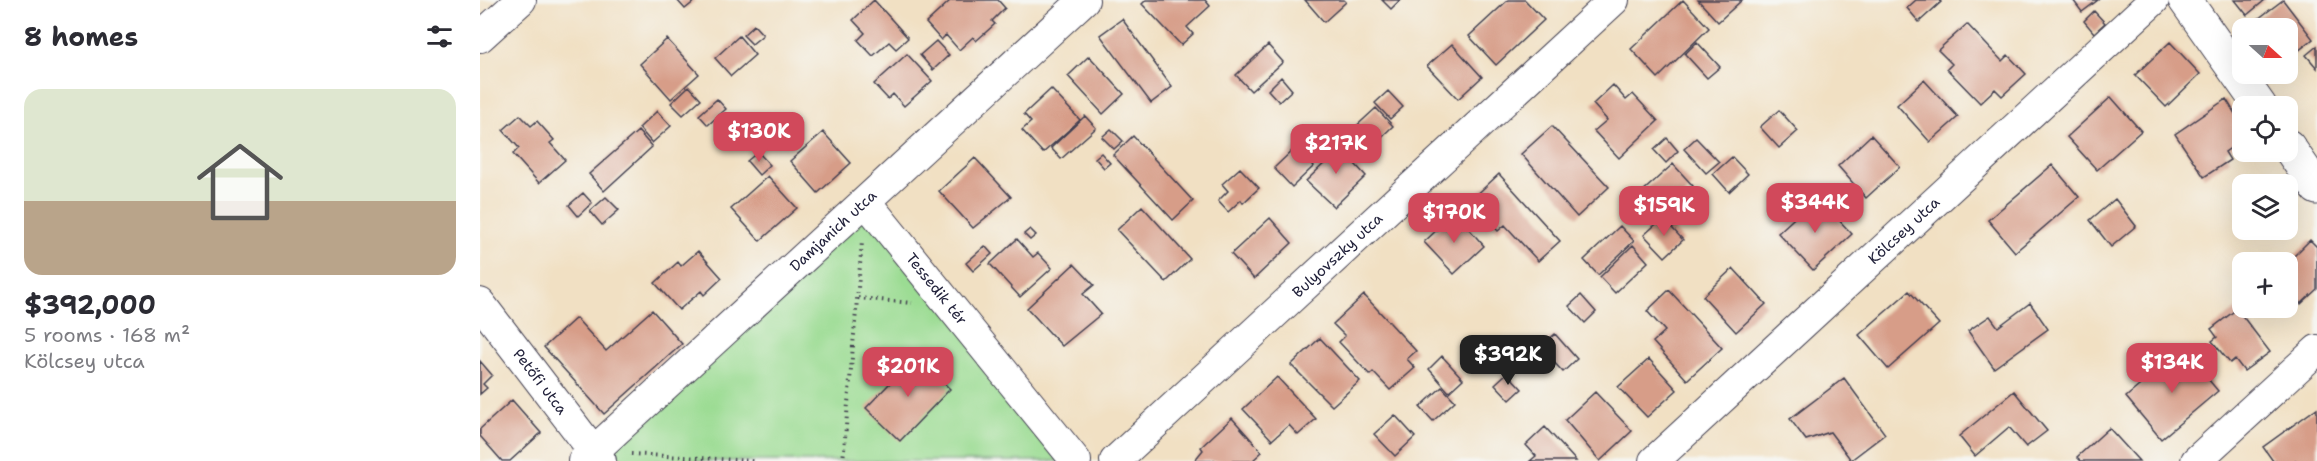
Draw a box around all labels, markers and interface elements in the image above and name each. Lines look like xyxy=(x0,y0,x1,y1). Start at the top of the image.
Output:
north arrow xyxy=(2232,18,2298,84)
map controls xyxy=(2232,18,2298,318)
text: 8 homes xyxy=(24,19,138,54)
icon: filters xyxy=(423,20,456,53)
button: locate xyxy=(2232,96,2298,162)
pin: $130K xyxy=(717,112,801,163)
text: $130K xyxy=(727,118,791,144)
pin: $217K xyxy=(1294,124,1378,175)
icon: home xyxy=(186,128,294,236)
text: $217K xyxy=(1305,130,1367,156)
button: layers xyxy=(2232,174,2298,240)
pin: $344K xyxy=(1773,183,1857,234)
street label: Damjanich utca xyxy=(785,185,881,276)
pin: $159K xyxy=(1622,186,1706,237)
text: $344K xyxy=(1780,189,1850,215)
text: $159K xyxy=(1633,192,1695,218)
street label: Kölcsey utca xyxy=(1864,192,1945,269)
pin: $170K xyxy=(1412,193,1496,244)
text: $170K xyxy=(1422,199,1486,225)
street label: Bulyovszky utca xyxy=(1288,208,1388,302)
street label: Tessedik tér xyxy=(901,249,972,329)
button: + xyxy=(2232,252,2298,318)
text: $392,000 xyxy=(24,287,156,322)
text: 5 rooms · 168 m² xyxy=(24,322,190,348)
pin: $392K xyxy=(1466,335,1550,386)
text: $392K xyxy=(1474,341,1542,367)
pin: $134K xyxy=(2130,343,2214,394)
street label: Petőfi utca xyxy=(509,345,572,419)
pin: $201K xyxy=(866,347,950,398)
text: Kölcsey utca xyxy=(24,348,145,374)
text: $134K xyxy=(2140,349,2204,375)
text: $201K xyxy=(876,353,940,379)

